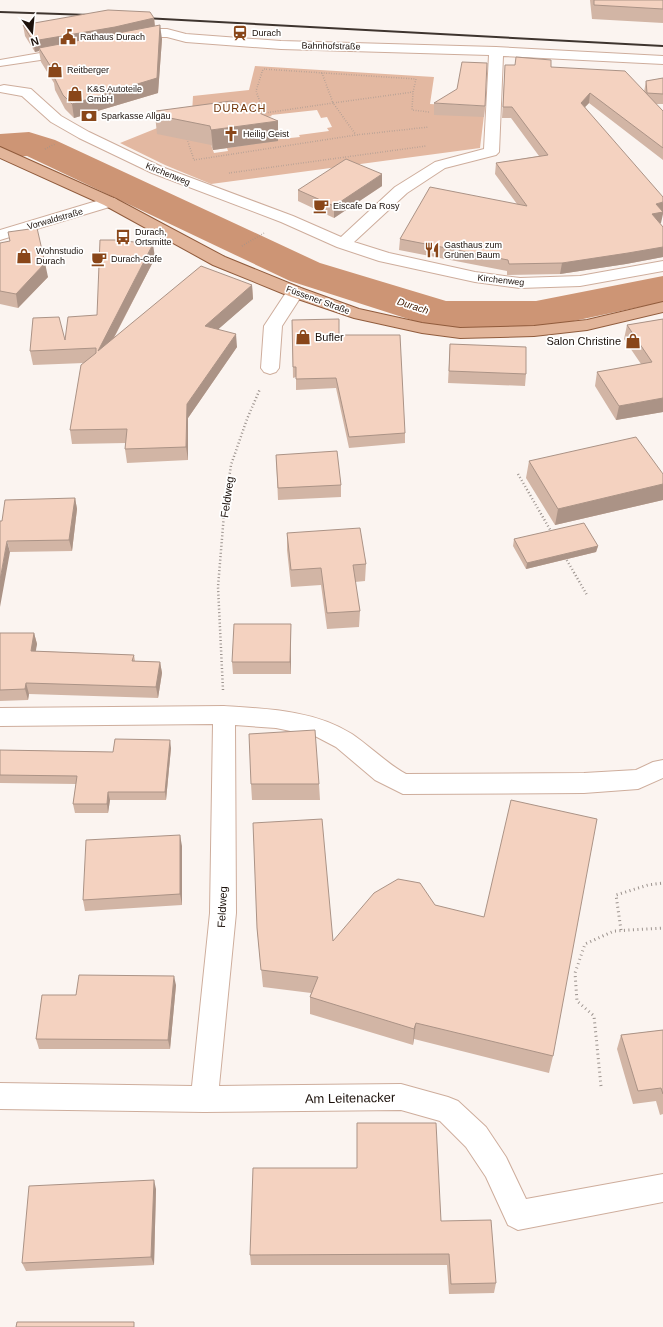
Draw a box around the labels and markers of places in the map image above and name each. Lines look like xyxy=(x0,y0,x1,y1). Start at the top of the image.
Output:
station icon: Durach xyxy=(231,24,249,42)
public building icon: Rathaus Durach xyxy=(59,28,77,46)
place label: Durach xyxy=(252,28,281,38)
place label: Rathaus Durach xyxy=(80,32,145,42)
shop icon: Reitberger xyxy=(46,61,64,79)
place label: Reitberger xyxy=(67,65,109,75)
place label: K&S Autoteile GmbH xyxy=(87,84,142,104)
shop icon: K&S Autoteile GmbH xyxy=(66,85,84,103)
bank icon: Sparkasse Allgäu xyxy=(80,107,98,125)
place label: Sparkasse Allgäu xyxy=(101,111,171,121)
church icon: Heilig Geist xyxy=(222,125,240,143)
place label: Heilig Geist xyxy=(243,129,290,139)
cafe icon: Eiscafe Da Rosy xyxy=(312,197,330,215)
place label: Eiscafe Da Rosy xyxy=(333,201,400,211)
place label: Durach, Ortsmitte xyxy=(135,227,172,247)
bus stop icon: Durach, Ortsmitte xyxy=(114,228,132,246)
place label: Gasthaus zum Grünen Baum xyxy=(444,240,502,260)
restaurant icon: Gasthaus zum Grünen Baum xyxy=(423,241,441,259)
place label: Wohnstudio Durach xyxy=(36,246,83,266)
shop icon: Wohnstudio Durach xyxy=(15,247,33,265)
cafe icon: Durach-Cafe xyxy=(90,250,108,268)
place label: Durach-Cafe xyxy=(111,254,162,264)
shop icon: Bufler xyxy=(294,328,312,346)
place label: Bufler xyxy=(315,331,344,343)
shop icon: Salon Christine xyxy=(624,332,642,350)
place label: Salon Christine xyxy=(546,335,621,347)

